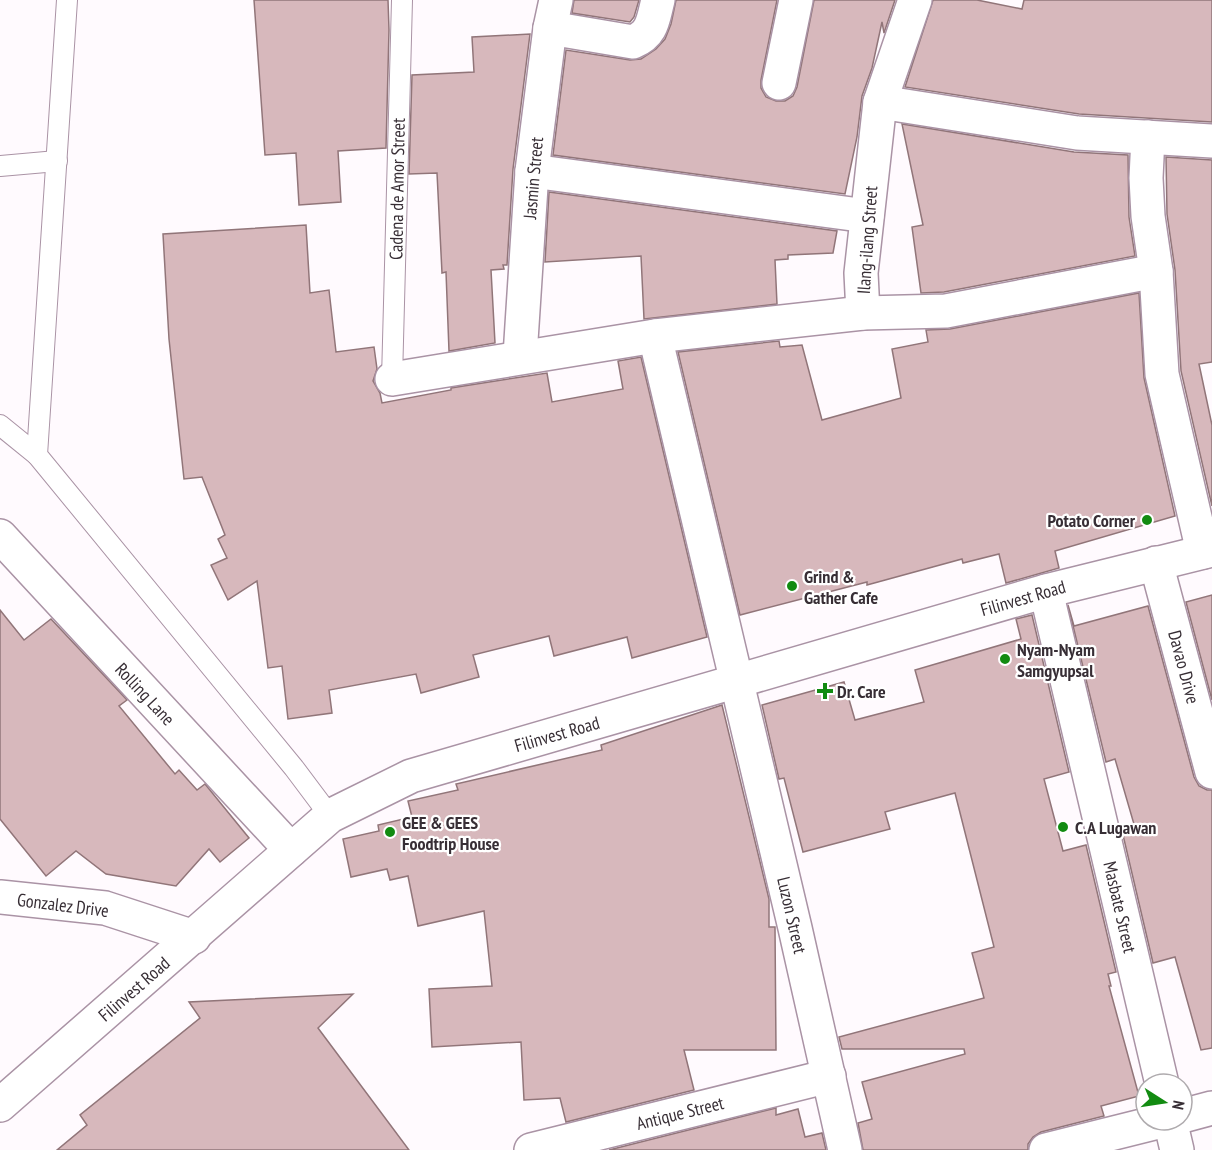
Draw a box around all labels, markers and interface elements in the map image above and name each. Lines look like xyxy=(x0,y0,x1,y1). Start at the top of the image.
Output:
street label: Cadena de Amor Street xyxy=(384,118,410,260)
street label: Jasmin Street xyxy=(518,136,548,221)
street label: Ilang-ilang Street xyxy=(852,185,882,295)
place label: Potato Corner xyxy=(1048,509,1136,532)
marker: Potato Corner xyxy=(1140,513,1154,527)
place label: Grind & Gather Cafe xyxy=(804,565,879,609)
street label: Filinvest Road xyxy=(978,575,1068,621)
marker: Grind & Gather Cafe xyxy=(785,579,799,593)
street label: Davao Drive xyxy=(1163,628,1205,706)
place label: Nyam-Nyam Samgyupsal xyxy=(1017,638,1095,682)
marker: Nyam-Nyam Samgyupsal xyxy=(998,652,1012,666)
street label: Rolling Lane xyxy=(110,658,180,730)
place label: Dr. Care xyxy=(837,680,886,703)
marker: Dr. Care xyxy=(818,684,832,698)
street label: Filinvest Road xyxy=(512,711,602,757)
place label: GEE & GEES Foodtrip House xyxy=(402,811,500,855)
place label: C.A Lugawan xyxy=(1075,816,1156,839)
marker: C.A Lugawan xyxy=(1056,820,1070,834)
marker: GEE & GEES Foodtrip House xyxy=(383,825,397,839)
street label: Masbate Street xyxy=(1098,859,1142,955)
street label: Luzon Street xyxy=(772,874,812,956)
street label: Gonzalez Drive xyxy=(16,888,110,922)
street label: Filinvest Road xyxy=(94,952,174,1026)
north arrow xyxy=(1134,1072,1194,1132)
street label: Antique Street xyxy=(634,1091,726,1135)
text: N xyxy=(1168,1099,1189,1111)

